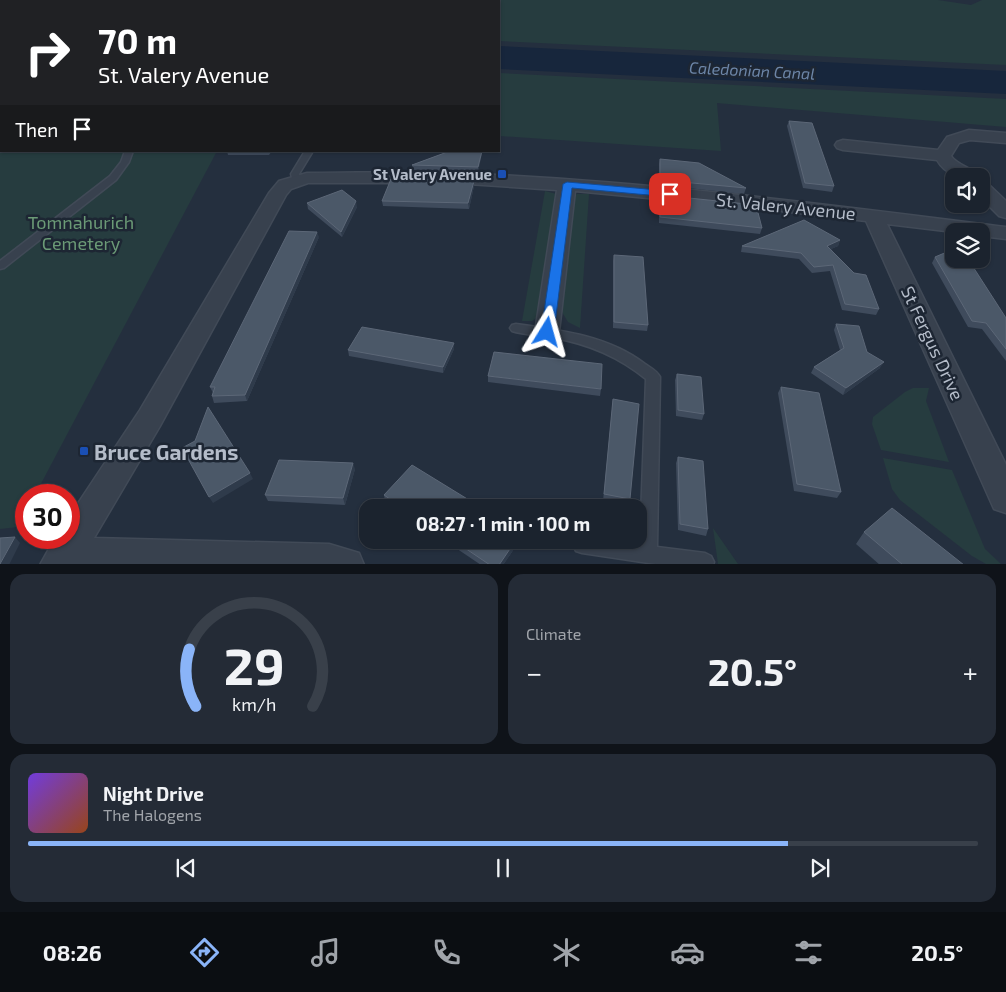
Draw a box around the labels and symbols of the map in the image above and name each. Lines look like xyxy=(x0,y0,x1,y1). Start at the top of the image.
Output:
water label: Caledonian Canal xyxy=(689,57,815,83)
place label: St Valery Avenue xyxy=(373,165,492,184)
marker: St Valery Avenue xyxy=(496,168,508,180)
pin xyxy=(649,173,691,215)
street label: St. Valery Avenue xyxy=(715,188,857,224)
park label: Tomnahurich Cemetery xyxy=(28,211,134,254)
street label: St Fergus Drive xyxy=(897,282,969,404)
position arrow xyxy=(520,305,572,357)
place label: Bruce Gardens xyxy=(94,439,238,464)
marker: Bruce Gardens xyxy=(78,445,90,457)
speed limit sign: 30 xyxy=(15,484,80,549)

